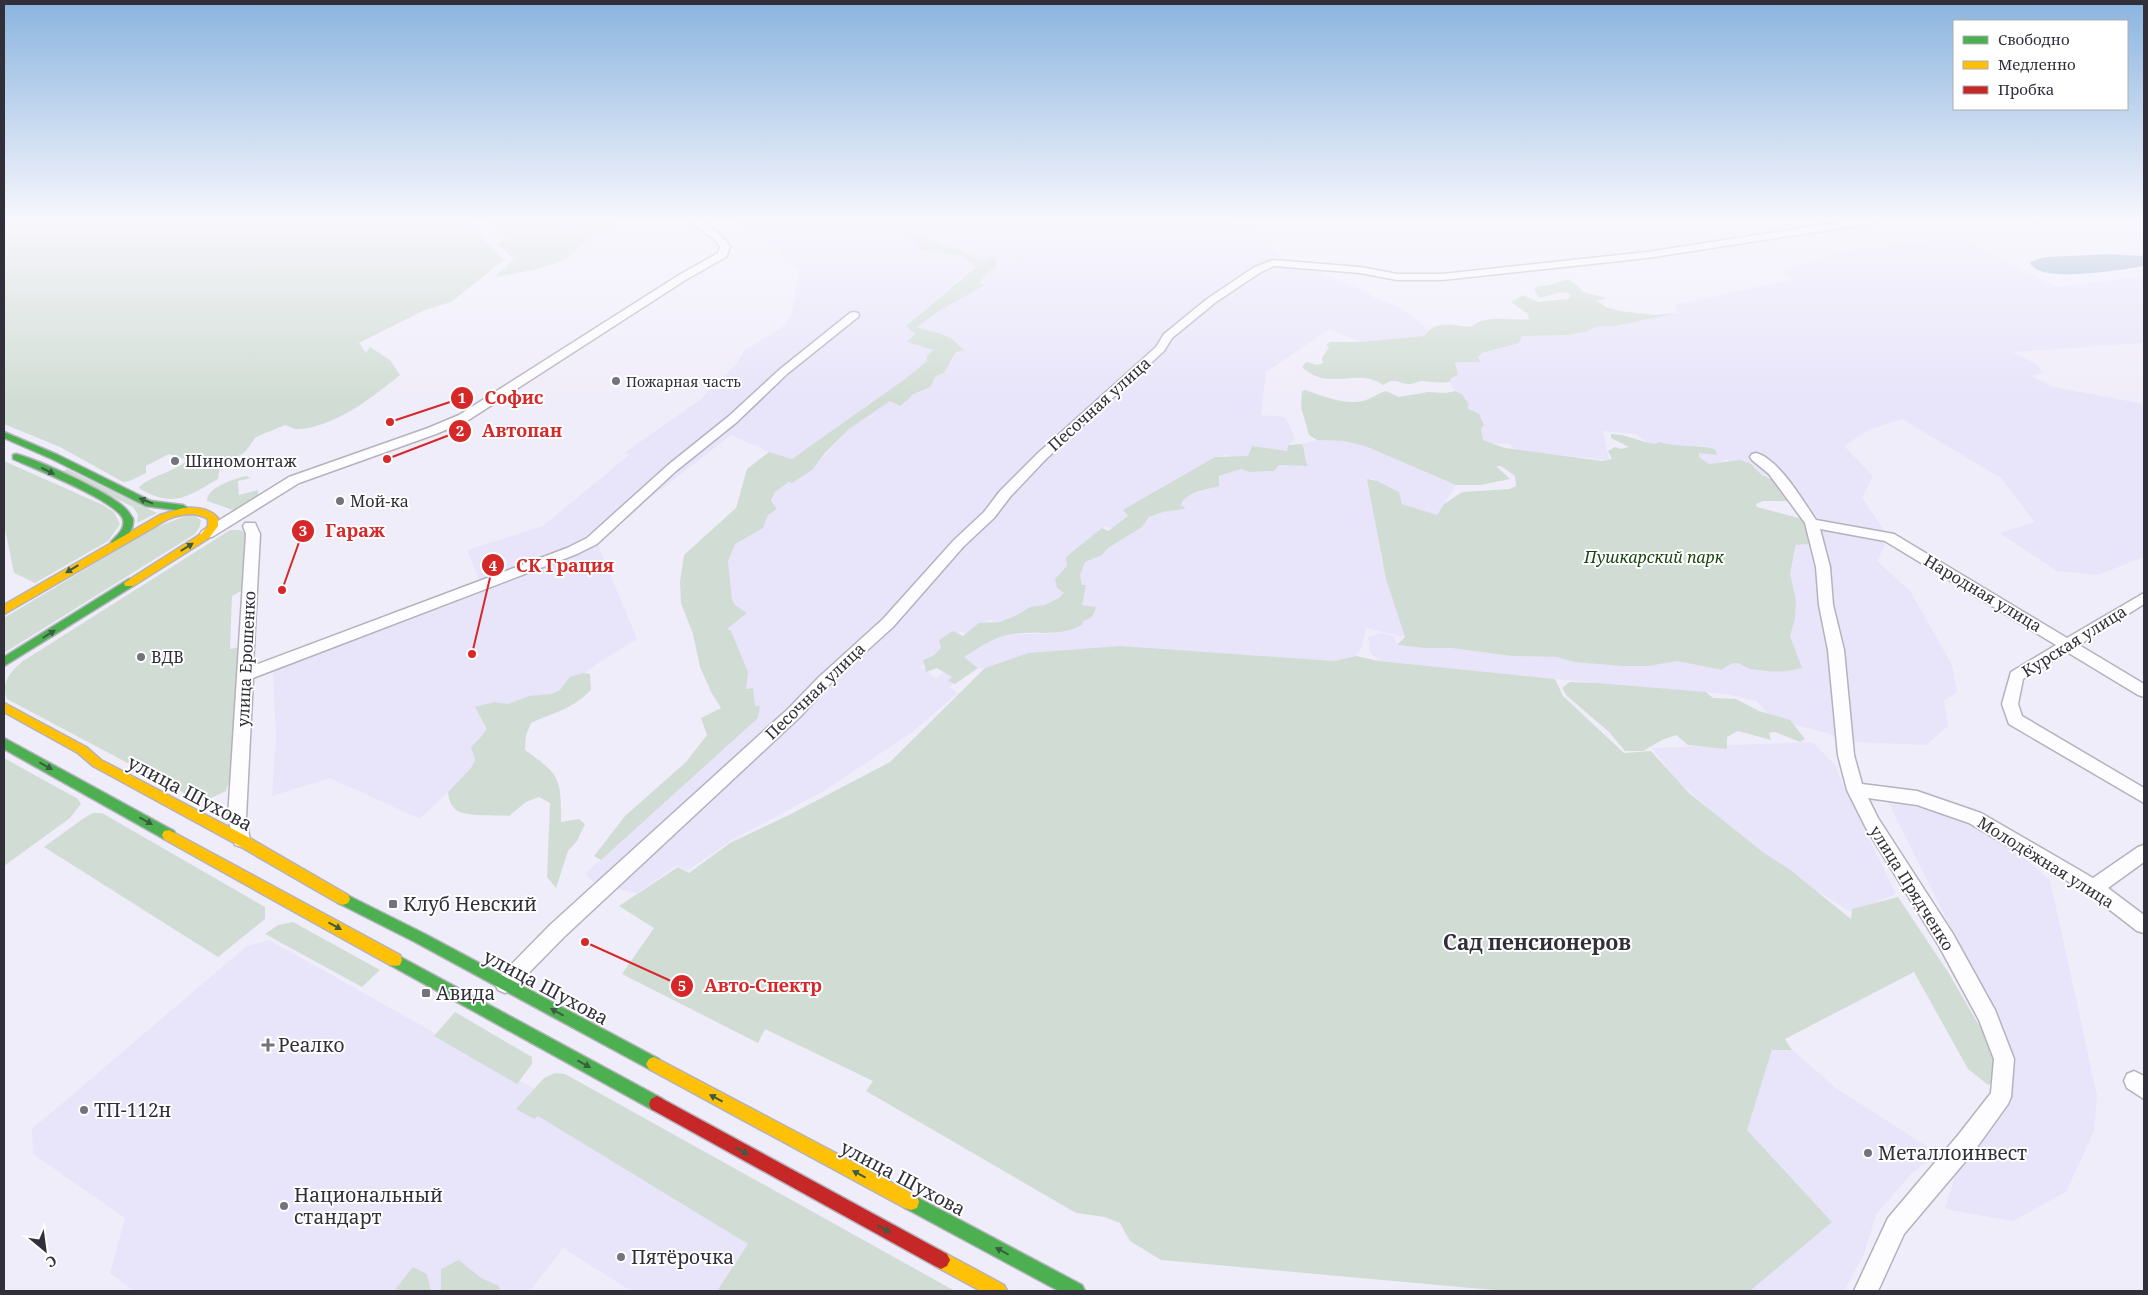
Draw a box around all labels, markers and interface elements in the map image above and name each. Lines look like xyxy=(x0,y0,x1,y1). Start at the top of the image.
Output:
legend xyxy=(1953,20,2128,110)
text: Свободно xyxy=(1998,29,2070,49)
text: Медленно xyxy=(1998,54,2076,74)
text: Пробка xyxy=(1998,79,2054,99)
street label: Песочная улица xyxy=(1043,352,1155,456)
place label: Пожарная часть xyxy=(626,372,741,391)
marker: Пожарная часть xyxy=(610,375,622,387)
callout: Софис xyxy=(450,381,554,414)
text: Софис xyxy=(485,385,543,409)
text: 1 xyxy=(458,387,466,407)
callout: Автопан xyxy=(447,414,573,447)
text: Автопан xyxy=(482,418,562,442)
text: 2 xyxy=(456,420,464,440)
place label: Шиномонтаж xyxy=(185,450,297,472)
marker: Шиномонтаж xyxy=(169,455,181,467)
one-way arrow xyxy=(41,468,55,476)
place label: Мой-ка xyxy=(350,490,409,512)
marker: Мой-ка xyxy=(334,495,346,507)
one-way arrow xyxy=(138,497,153,505)
callout: Гараж xyxy=(290,514,395,547)
text: Гараж xyxy=(325,518,385,542)
text: 3 xyxy=(299,520,307,540)
one-way arrow xyxy=(180,542,193,552)
park label: Пушкарский парк xyxy=(1583,546,1725,568)
callout: СК Грация xyxy=(481,549,624,582)
street label: Народная улица xyxy=(1920,549,2046,637)
text: СК Грация xyxy=(516,553,614,577)
text: 4 xyxy=(489,555,498,575)
one-way arrow xyxy=(65,565,78,574)
street label: улица Ерошенко xyxy=(231,590,261,728)
street label: Курская улица xyxy=(2017,600,2131,682)
one-way arrow xyxy=(43,629,56,638)
street label: Песочная улица xyxy=(760,638,870,744)
place label: ВДВ xyxy=(151,646,184,668)
marker: ВДВ xyxy=(135,651,147,663)
street label: улица Шухова xyxy=(123,749,257,837)
one-way arrow xyxy=(39,762,54,770)
street label: Молодёжная улица xyxy=(1973,811,2119,913)
one-way arrow xyxy=(139,817,153,825)
street label: улица Прядченко xyxy=(1865,821,1959,955)
place label: Клуб Невский xyxy=(403,891,537,917)
marker: Клуб Невский xyxy=(387,898,399,910)
one-way arrow xyxy=(327,922,342,930)
district label: Сад пенсионеров xyxy=(1443,928,1631,956)
street label: улица Шухова xyxy=(479,943,613,1031)
callout: Авто-Спектр xyxy=(669,969,832,1002)
text: Авто-Спектр xyxy=(704,973,822,997)
text: 5 xyxy=(678,975,686,995)
place label: Авида xyxy=(436,980,495,1006)
marker: Авида xyxy=(420,987,432,999)
one-way arrow xyxy=(550,1008,564,1017)
place label: Реалко xyxy=(278,1032,344,1058)
marker: Реалко xyxy=(262,1039,274,1051)
one-way arrow xyxy=(577,1060,591,1069)
one-way arrow xyxy=(709,1093,722,1102)
place label: ТП-112н xyxy=(94,1097,171,1123)
marker: ТП-112н xyxy=(78,1104,90,1116)
street label: улица Шухова xyxy=(836,1134,970,1222)
place label: Металлоинвест xyxy=(1878,1140,2027,1166)
one-way arrow xyxy=(734,1147,749,1155)
marker: Металлоинвест xyxy=(1862,1147,1874,1159)
one-way arrow xyxy=(852,1170,866,1178)
place label: Национальный стандарт xyxy=(294,1182,443,1230)
marker: Национальный стандарт xyxy=(278,1200,290,1212)
north arrow xyxy=(20,1225,70,1275)
one-way arrow xyxy=(877,1225,892,1233)
place label: Пятёрочка xyxy=(631,1244,734,1270)
one-way arrow xyxy=(996,1246,1009,1255)
text: С xyxy=(43,1251,60,1272)
marker: Пятёрочка xyxy=(615,1251,627,1263)

